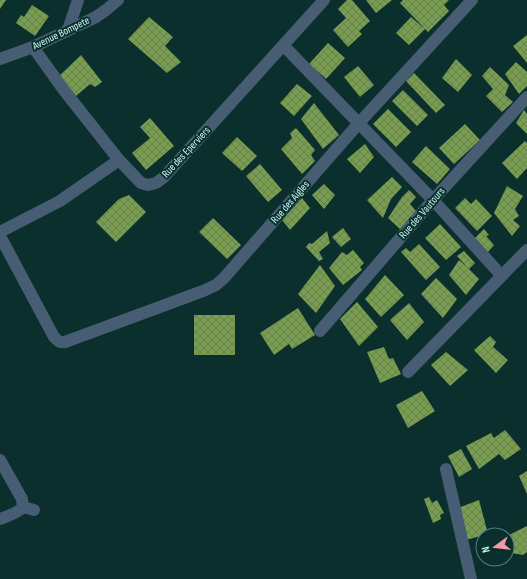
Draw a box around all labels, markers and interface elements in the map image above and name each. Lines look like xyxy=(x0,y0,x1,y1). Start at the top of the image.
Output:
street label: Avenue Bompete xyxy=(29,14,92,53)
street label: Rue des Eperviers xyxy=(159,124,213,180)
street label: Rue des Aigles xyxy=(268,178,312,226)
street label: Rue des Vautours xyxy=(396,185,448,241)
north arrow xyxy=(475,527,515,567)
text: N xyxy=(479,545,493,554)

